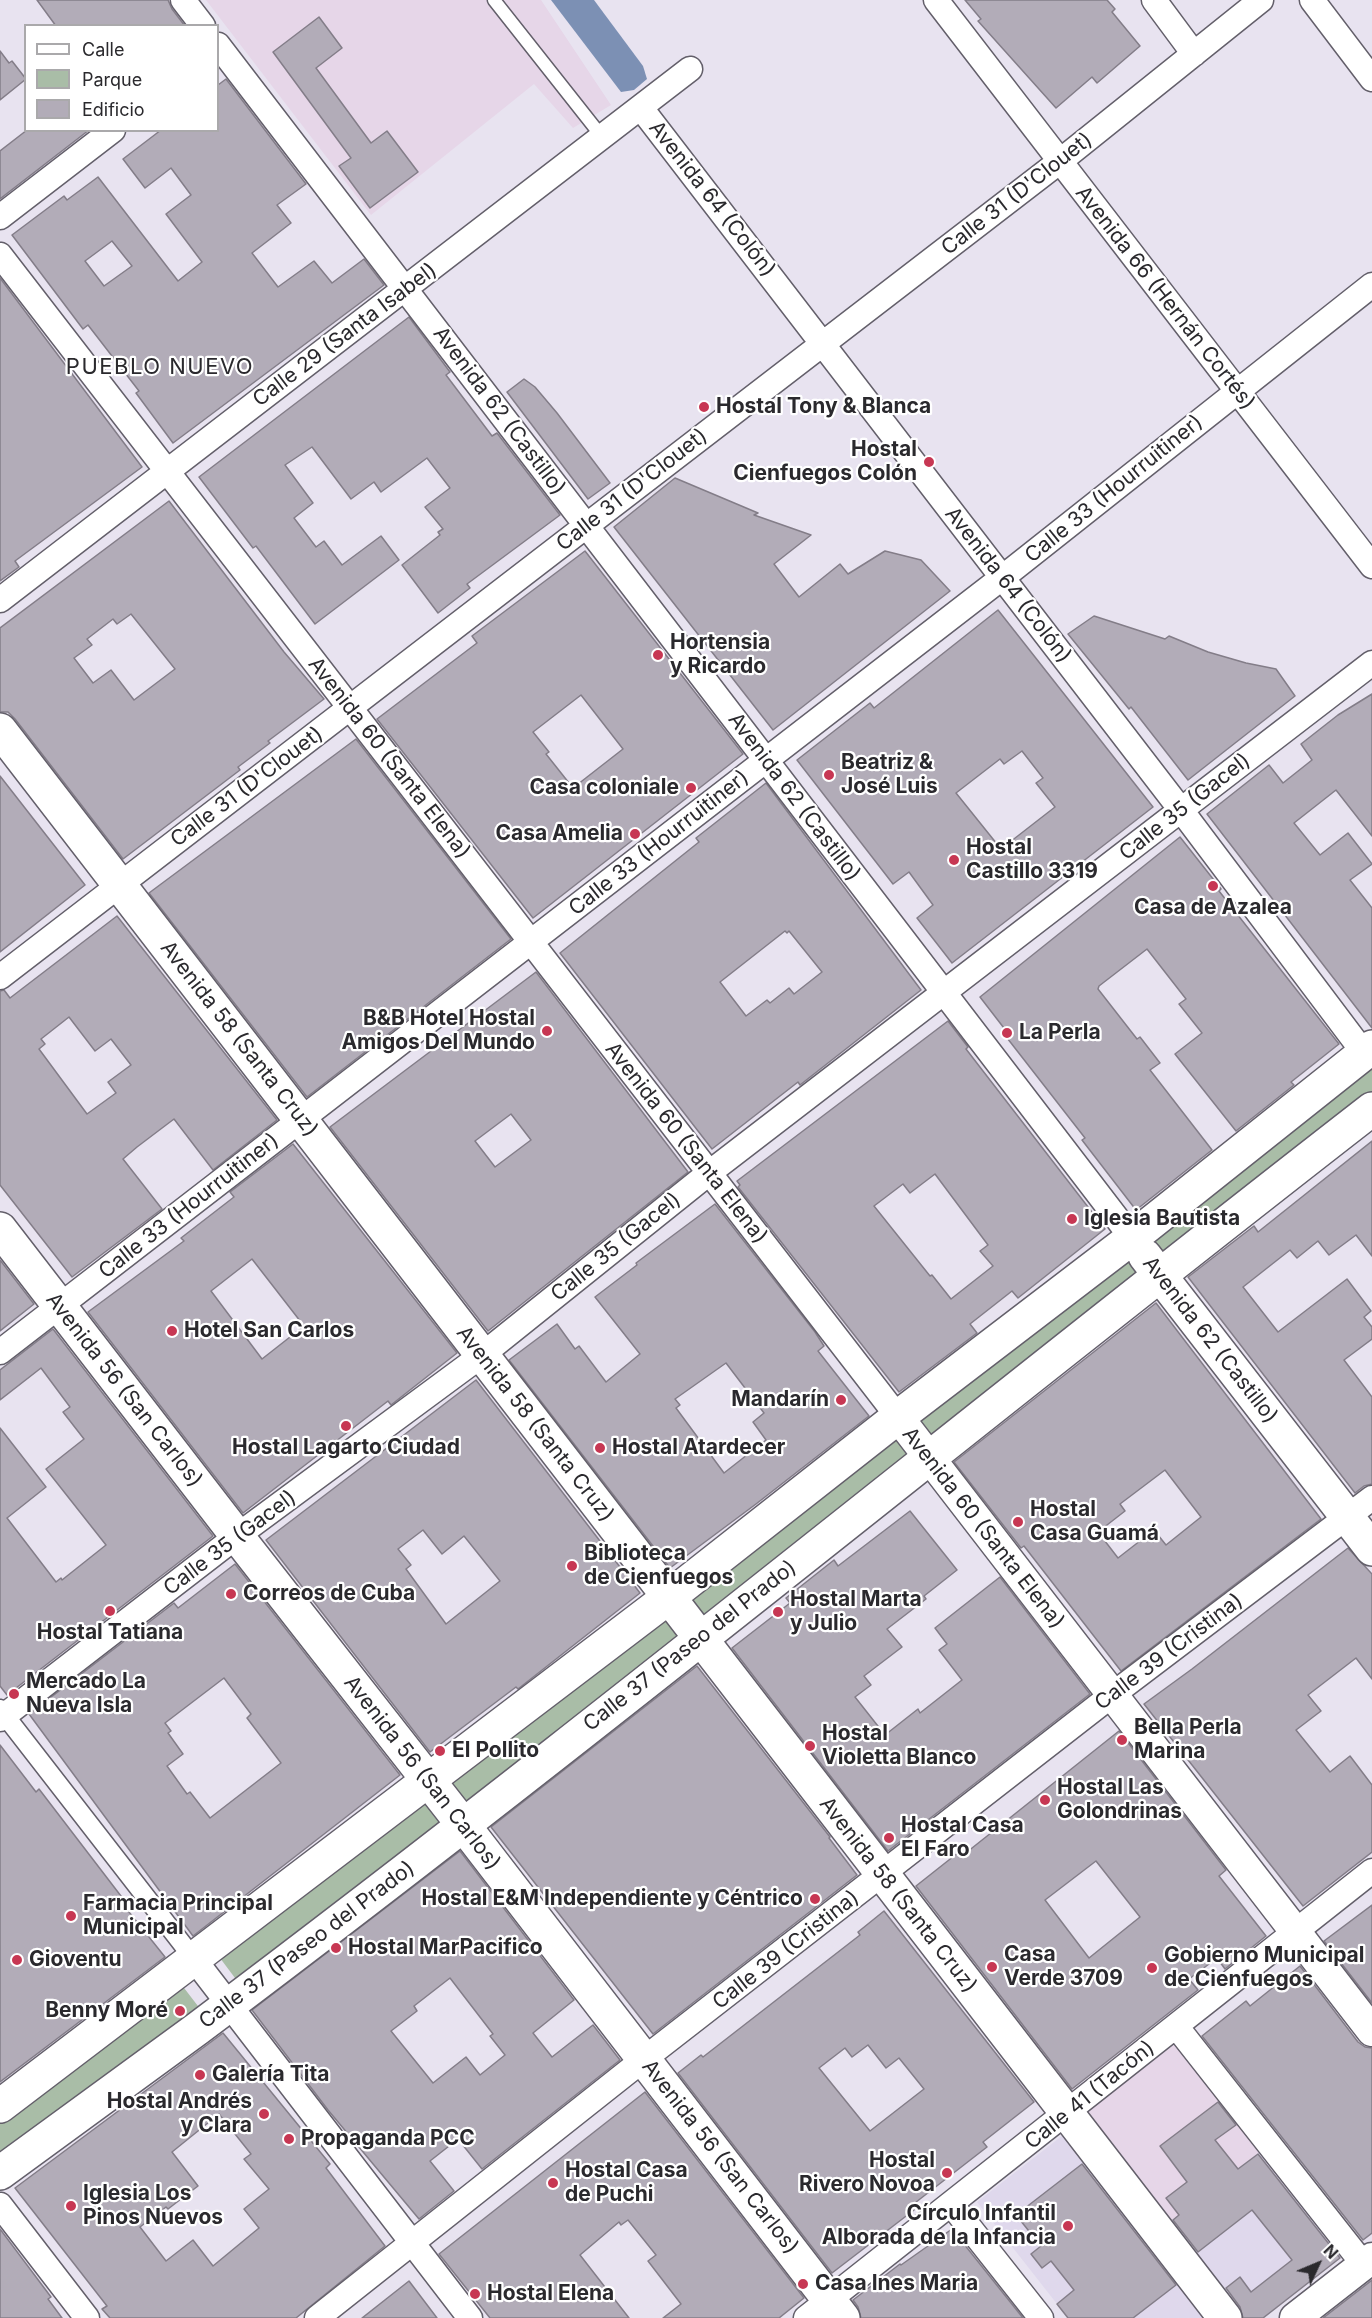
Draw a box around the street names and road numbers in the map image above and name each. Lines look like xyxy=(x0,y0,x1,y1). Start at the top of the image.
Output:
street label: Avenida 64 (Colón) xyxy=(643,116,781,282)
street label: Calle 31 (D'Clouet) xyxy=(937,127,1097,261)
street label: Avenida 66 (Hernán Cortés) xyxy=(1070,181,1260,415)
street label: Calle 29 (Santa Isabel) xyxy=(248,258,442,412)
street label: Avenida 62 (Castillo) xyxy=(427,322,571,500)
street label: Calle 33 (Hourruitiner) xyxy=(1020,410,1208,568)
street label: Calle 31 (D'Clouet) xyxy=(552,423,712,557)
street label: Avenida 64 (Colón) xyxy=(939,502,1077,668)
street label: Avenida 60 (Santa Elena) xyxy=(303,652,475,864)
street label: Avenida 62 (Castillo) xyxy=(722,708,866,886)
street label: Calle 31 (D'Clouet) xyxy=(166,722,328,852)
street label: Calle 35 (Gacel) xyxy=(1115,748,1255,866)
street label: Calle 33 (Hourruitiner) xyxy=(564,765,754,921)
street label: Avenida 58 (Santa Cruz) xyxy=(155,936,323,1142)
street label: Avenida 60 (Santa Elena) xyxy=(600,1037,772,1249)
street label: Calle 33 (Hourruitiner) xyxy=(94,1128,284,1284)
street label: Calle 35 (Gacel) xyxy=(546,1187,686,1307)
street label: Avenida 62 (Castillo) xyxy=(1137,1252,1283,1428)
street label: Avenida 56 (San Carlos) xyxy=(40,1288,208,1492)
street label: Avenida 58 (Santa Cruz) xyxy=(451,1321,619,1527)
street label: Avenida 60 (Santa Elena) xyxy=(897,1422,1069,1634)
street label: Calle 35 (Gacel) xyxy=(159,1485,301,1601)
street label: Calle 37 (Paseo del Prado) xyxy=(579,1555,801,1737)
street label: Calle 39 (Cristina) xyxy=(1090,1588,1248,1716)
street label: Avenida 56 (San Carlos) xyxy=(338,1671,506,1875)
street label: Avenida 58 (Santa Cruz) xyxy=(814,1792,982,1998)
street label: Calle 37 (Paseo del Prado) xyxy=(194,1856,420,2034)
street label: Calle 39 (Cristina) xyxy=(708,1885,864,2015)
street label: Calle 41 (Tacón) xyxy=(1020,2035,1160,2155)
street label: Avenida 56 (San Carlos) xyxy=(636,2055,804,2259)

